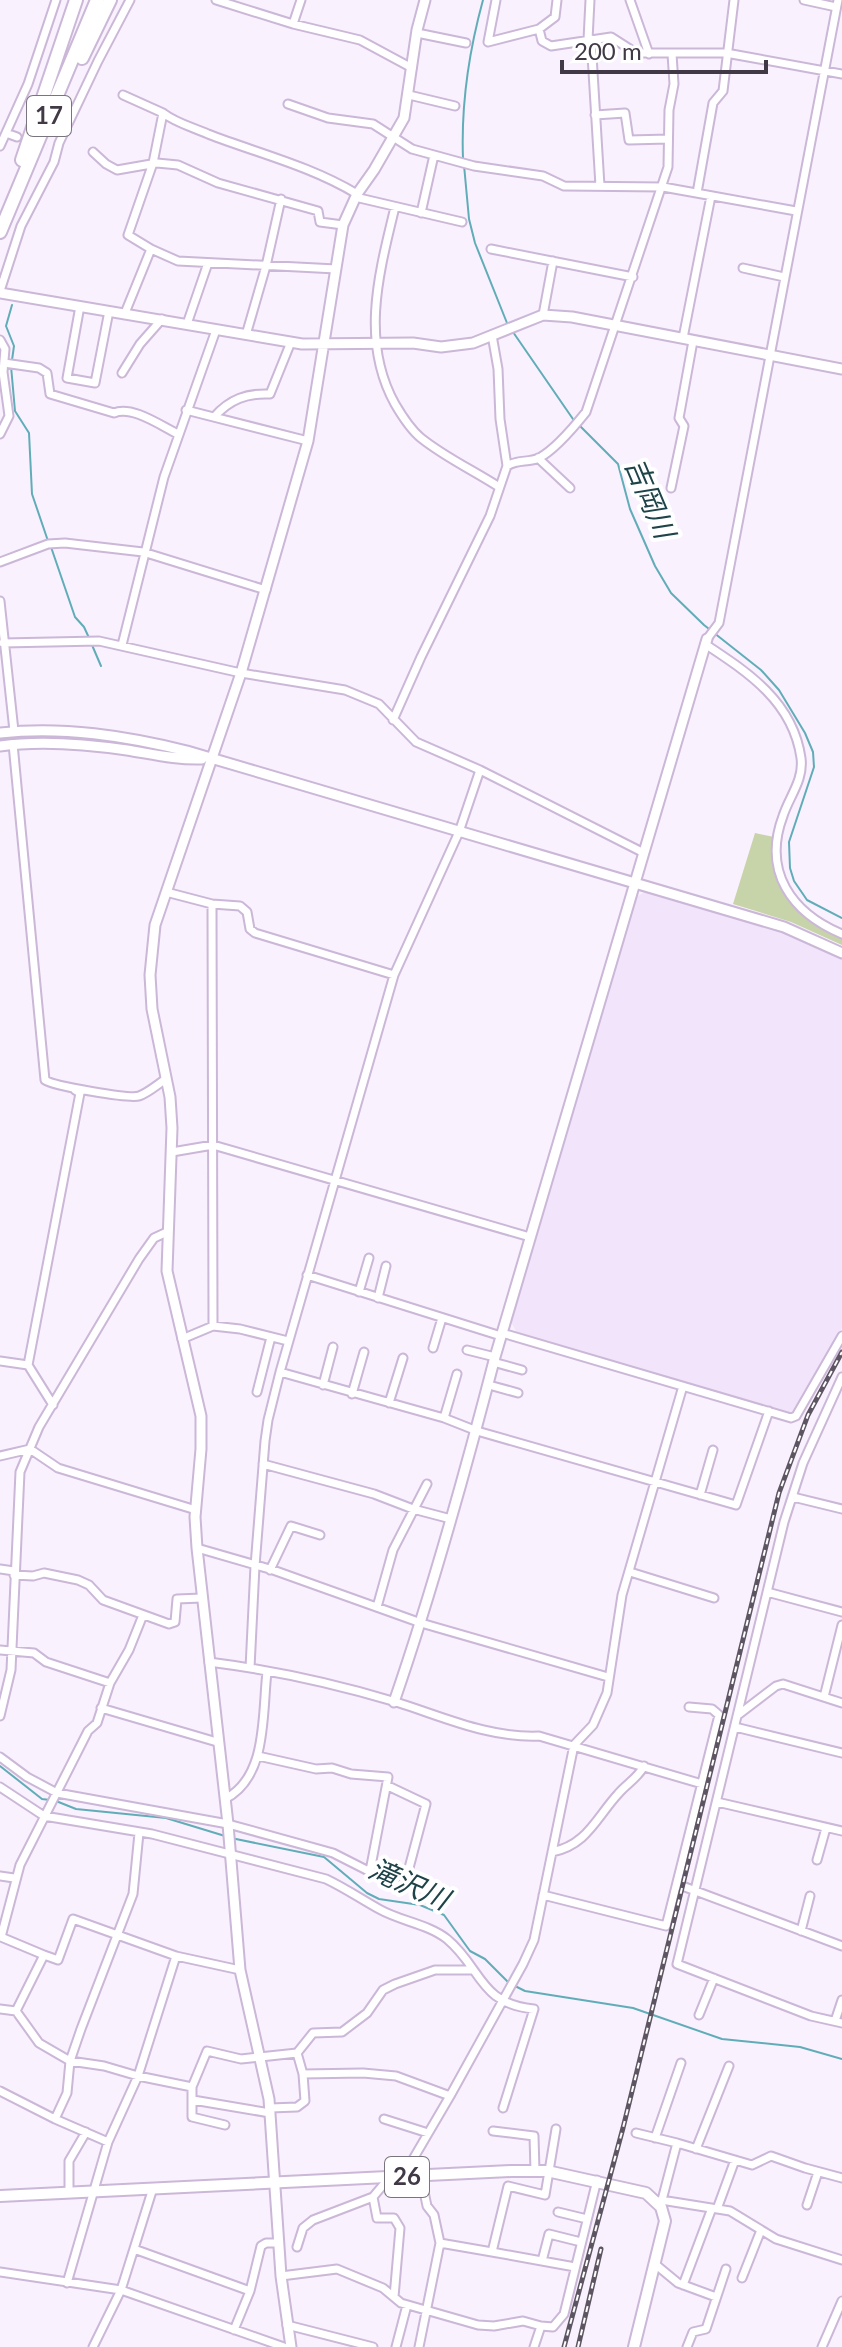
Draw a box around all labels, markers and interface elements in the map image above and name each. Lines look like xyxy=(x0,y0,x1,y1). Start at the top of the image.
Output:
scale bar xyxy=(562,24,766,74)
text: 200 m xyxy=(574,36,642,65)
road number: 17 xyxy=(27,96,71,136)
water label: 吉岡川 xyxy=(619,452,684,546)
water label: 滝沢川 xyxy=(364,1850,457,1917)
road number: 26 xyxy=(385,2157,429,2197)

